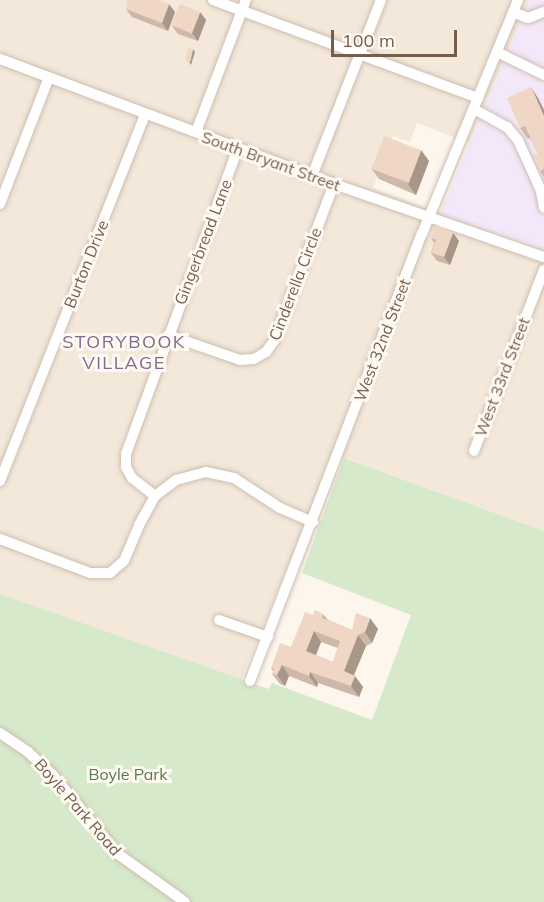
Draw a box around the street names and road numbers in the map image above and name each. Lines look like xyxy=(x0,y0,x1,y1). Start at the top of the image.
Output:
street label: South Bryant Street xyxy=(199,127,343,195)
street label: Gingerbread Lane xyxy=(170,177,236,307)
street label: Burton Drive xyxy=(60,217,112,311)
street label: Cinderella Circle xyxy=(265,225,325,343)
street label: West 32nd Street xyxy=(350,276,414,404)
street label: West 33rd Street xyxy=(470,315,534,439)
street label: Boyle Park Road xyxy=(31,755,125,859)

